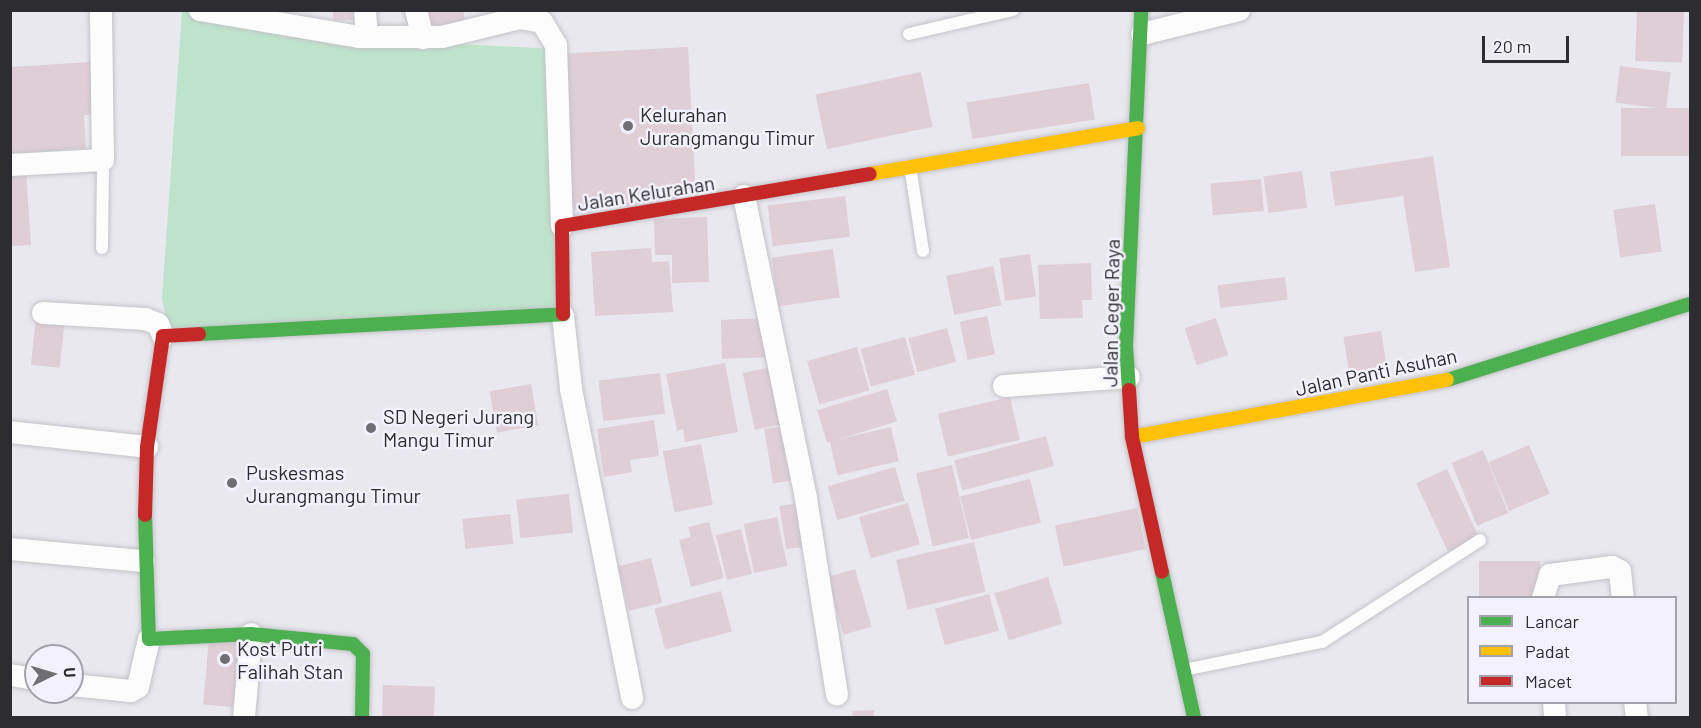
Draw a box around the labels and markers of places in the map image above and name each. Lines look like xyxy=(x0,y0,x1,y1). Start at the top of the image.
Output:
place label: Kelurahan Jurangmangu Timur xyxy=(640,102,815,149)
marker: Kelurahan Jurangmangu Timur xyxy=(621,119,635,133)
place label: SD Negeri Jurang Mangu Timur xyxy=(383,404,534,451)
marker: SD Negeri Jurang Mangu Timur xyxy=(364,421,378,435)
place label: Puskesmas Jurangmangu Timur xyxy=(246,460,421,507)
marker: Puskesmas Jurangmangu Timur xyxy=(223,474,241,492)
place label: Kost Putri Falihah Stan xyxy=(237,636,343,683)
marker: Kost Putri Falihah Stan xyxy=(218,652,232,666)

